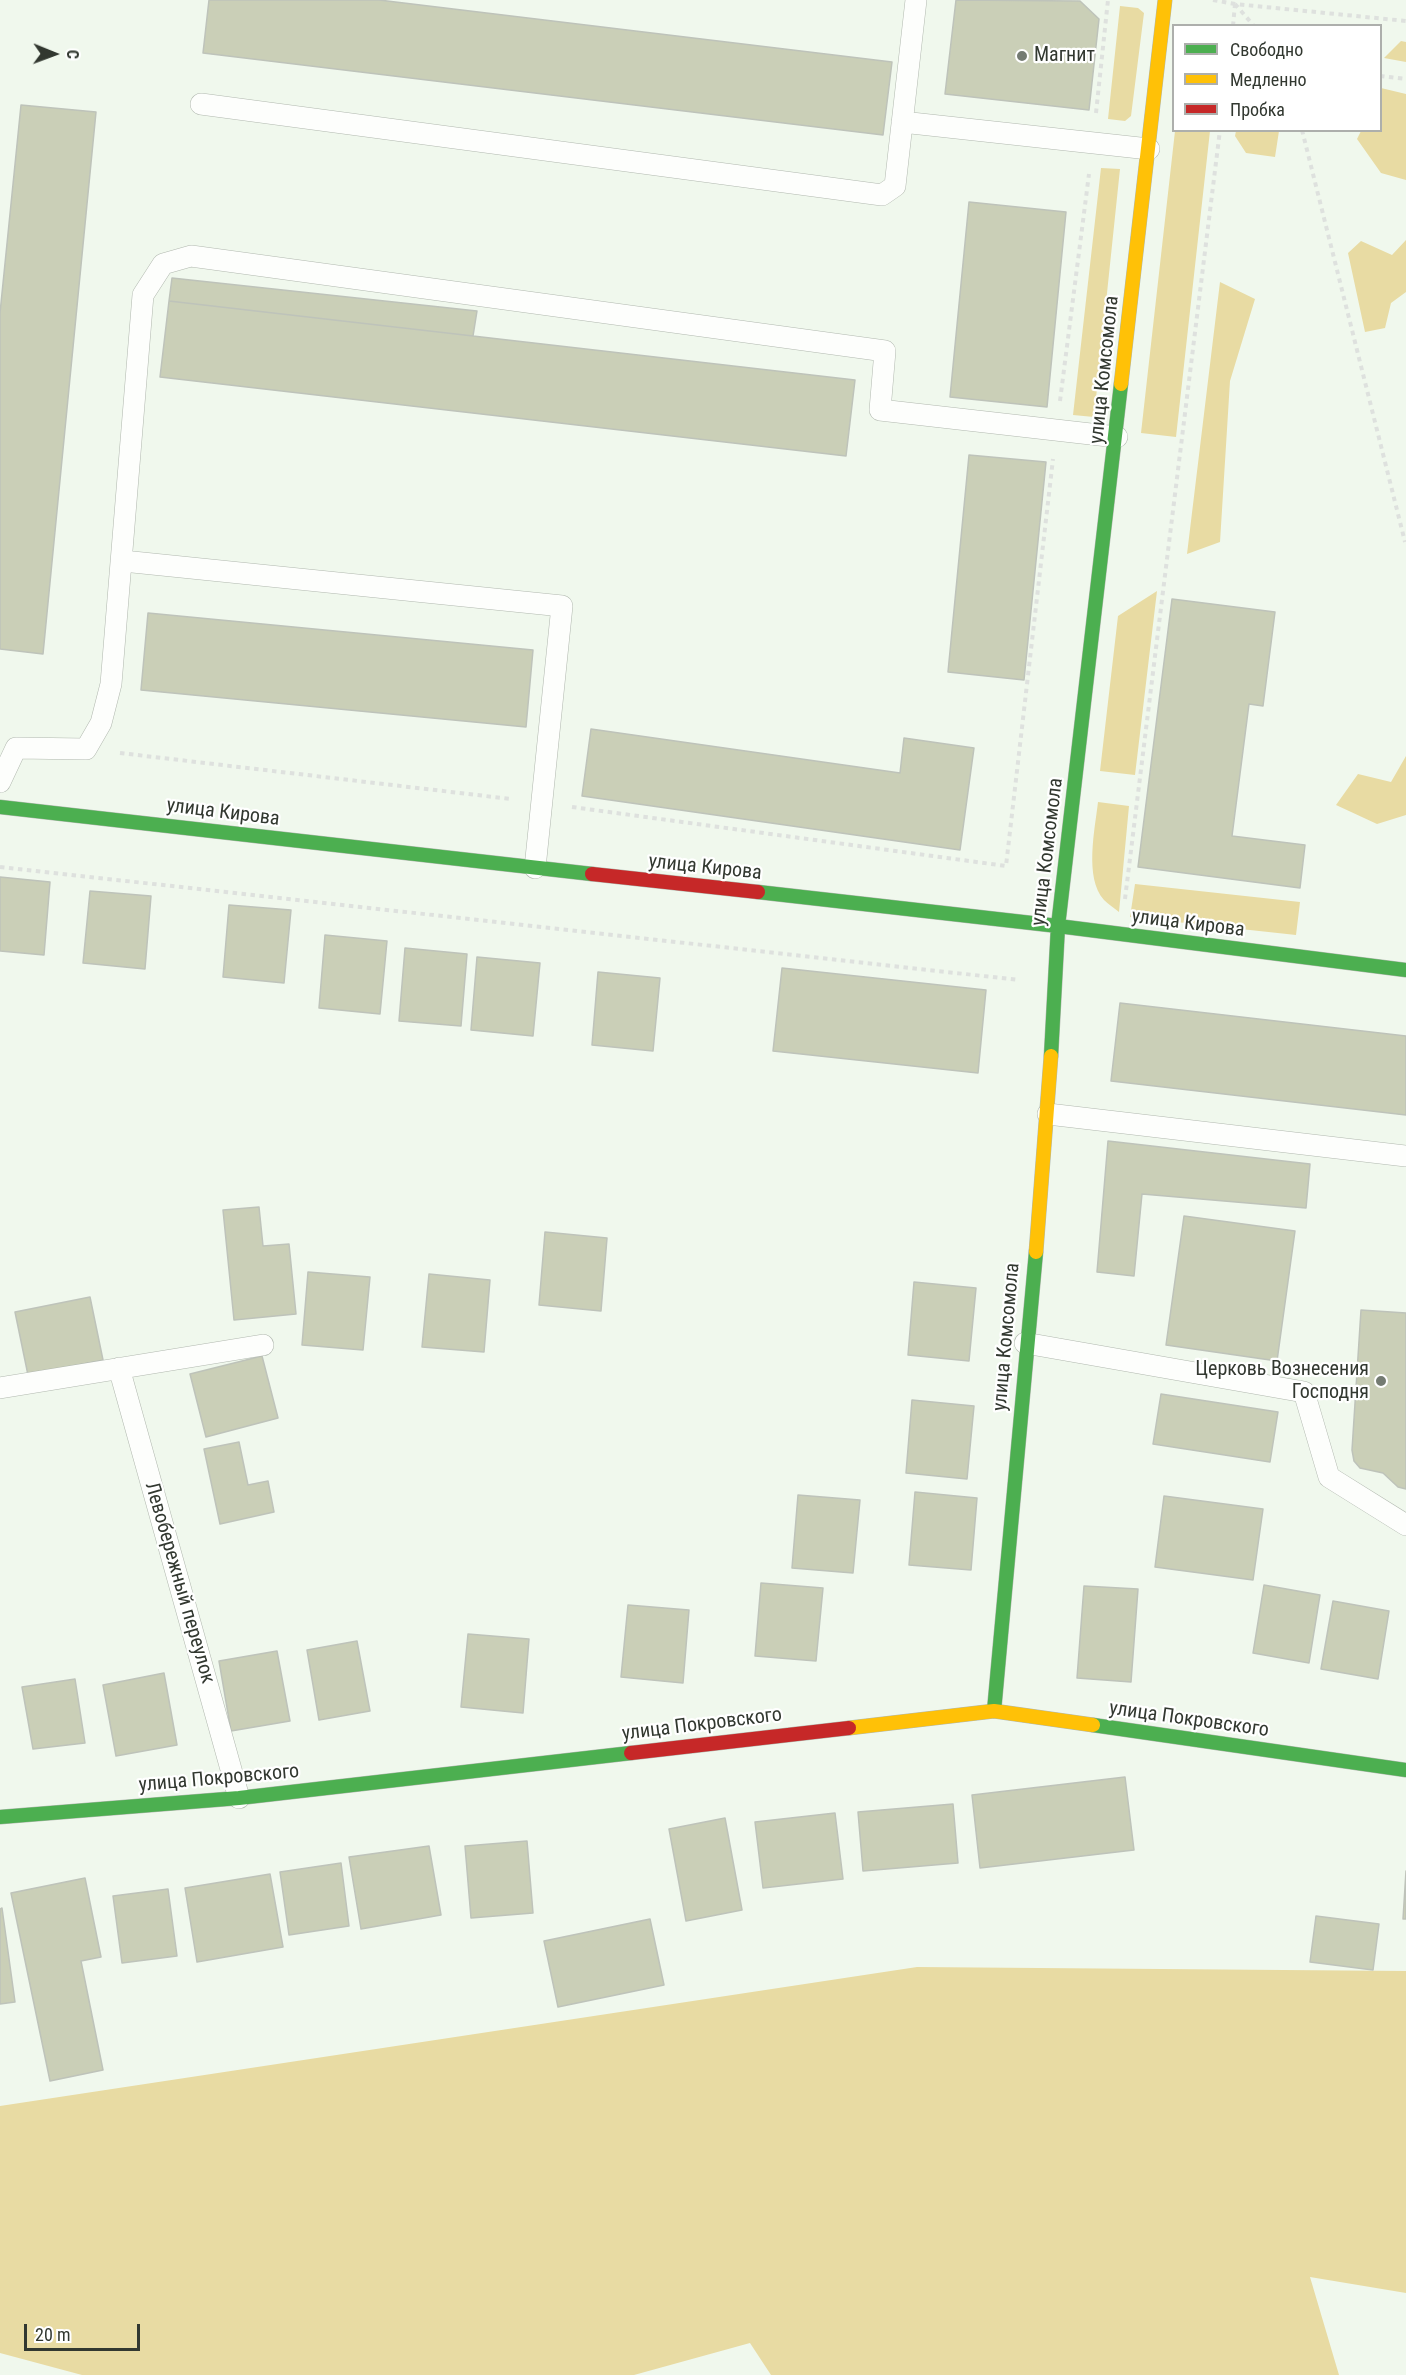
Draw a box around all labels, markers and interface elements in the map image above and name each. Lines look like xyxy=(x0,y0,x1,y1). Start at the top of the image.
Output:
north arrow xyxy=(24,24,84,84)
legend xyxy=(1172,24,1382,132)
text: Свободно xyxy=(1230,39,1303,60)
place label: Магнит xyxy=(1034,44,1095,68)
marker: Магнит xyxy=(1015,49,1029,63)
text: С xyxy=(63,50,82,59)
text: Медленно xyxy=(1230,69,1307,90)
text: Пробка xyxy=(1230,99,1285,120)
street label: улица Комсомола xyxy=(1085,295,1125,445)
street label: улица Комсомола xyxy=(1027,777,1069,927)
street label: улица Кирова xyxy=(165,794,281,832)
street label: улица Кирова xyxy=(647,850,763,886)
street label: улица Кирова xyxy=(1130,905,1246,943)
street label: улица Комсомола xyxy=(989,1262,1025,1412)
place label: Церковь Вознесения Господня xyxy=(1195,1358,1369,1405)
marker: Церковь Вознесения Господня xyxy=(1374,1374,1388,1388)
street label: Левобережный переулок xyxy=(139,1480,219,1686)
street label: улица Покровского xyxy=(1108,1697,1270,1743)
street label: улица Покровского xyxy=(621,1703,783,1747)
street label: улица Покровского xyxy=(138,1760,300,1798)
scale bar xyxy=(27,2312,142,2350)
text: 20 m xyxy=(35,2324,70,2345)

